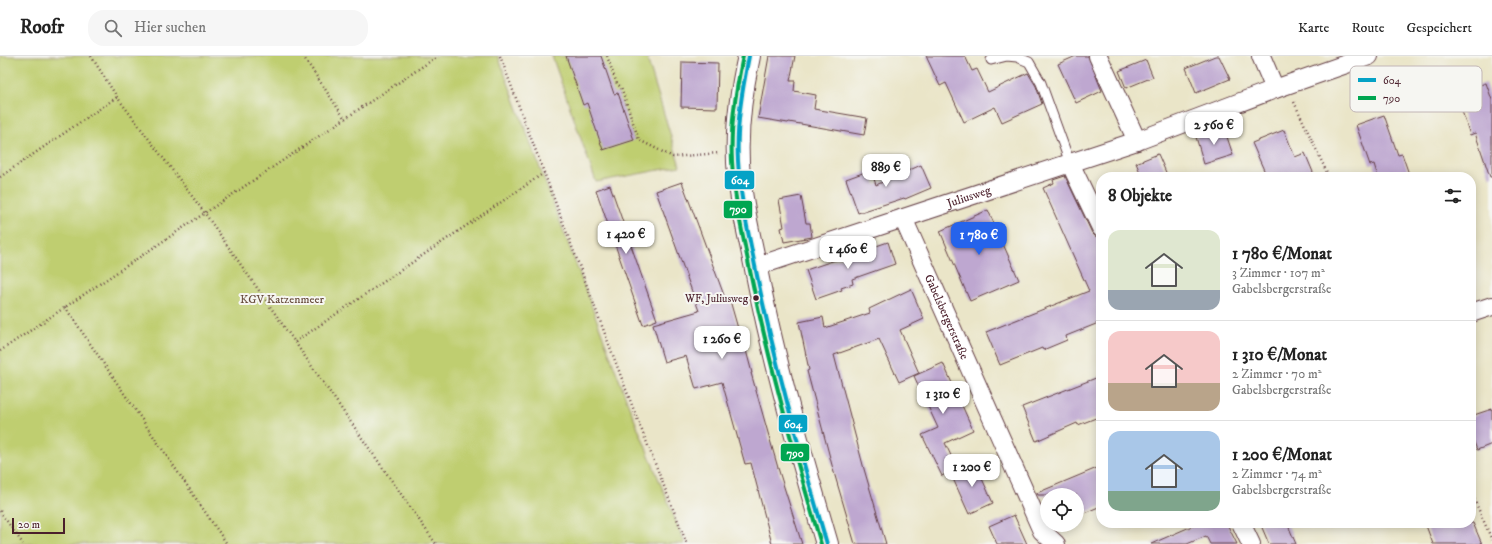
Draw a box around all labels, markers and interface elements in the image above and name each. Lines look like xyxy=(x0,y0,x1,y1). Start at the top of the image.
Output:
search box xyxy=(88,10,368,46)
text: Roofr xyxy=(20,16,64,39)
icon: search xyxy=(102,17,124,39)
text: Hier suchen xyxy=(134,18,206,37)
text: Karte xyxy=(1298,19,1329,37)
text: Route xyxy=(1351,19,1384,37)
text: Gespeichert xyxy=(1406,19,1472,37)
legend xyxy=(1350,66,1482,112)
text: 604 xyxy=(1383,74,1402,88)
text: 790 xyxy=(1383,92,1400,106)
pin: 2 560 € xyxy=(1177,112,1251,146)
text: 2 560 € xyxy=(1194,117,1234,133)
pin: 889 € xyxy=(858,154,914,188)
text: 889 € xyxy=(871,159,901,175)
line badge: 604 xyxy=(724,170,755,190)
text: 604 xyxy=(731,174,750,188)
street label: Juliusweg xyxy=(944,183,993,212)
text: 8 Objekte xyxy=(1108,185,1172,207)
icon: filters xyxy=(1442,185,1464,207)
line badge: 790 xyxy=(723,200,753,219)
text: 790 xyxy=(729,203,747,217)
pin: 1 420 € xyxy=(589,221,663,255)
pin: 1 780 € xyxy=(942,222,1016,256)
text: 1 420 € xyxy=(607,226,645,242)
text: 1 780 € xyxy=(960,227,998,243)
pin: 1 460 € xyxy=(811,236,885,270)
text: 1 460 € xyxy=(828,241,868,257)
text: 1 780 €/Monat xyxy=(1232,243,1332,265)
icon: home xyxy=(1140,246,1188,294)
text: 3 Zimmer · 107 m² xyxy=(1232,265,1325,281)
street label: Gabelsbergerstraße xyxy=(921,272,972,362)
text: Gabelsbergerstraße xyxy=(1232,281,1331,297)
park label: KGV Katzenmeer xyxy=(240,292,324,307)
place label: WF, Juliusweg xyxy=(684,292,749,306)
marker: WF, Juliusweg xyxy=(751,293,761,303)
pin: 1 260 € xyxy=(685,326,759,360)
text: 1 260 € xyxy=(703,331,741,347)
text: 1 310 €/Monat xyxy=(1232,344,1327,366)
icon: home xyxy=(1140,347,1188,395)
text: 2 Zimmer · 70 m² xyxy=(1232,366,1322,382)
pin: 1 310 € xyxy=(906,381,980,415)
text: Gabelsbergerstraße xyxy=(1232,382,1331,398)
text: 1 310 € xyxy=(926,386,960,402)
line badge: 604 xyxy=(778,414,808,433)
text: 604 xyxy=(784,418,803,432)
line badge: 790 xyxy=(780,443,810,462)
text: 1 200 €/Monat xyxy=(1232,444,1332,466)
text: 790 xyxy=(786,447,804,461)
icon: home xyxy=(1140,447,1188,495)
pin: 1 200 € xyxy=(935,454,1009,488)
text: 1 200 € xyxy=(953,459,991,475)
text: 2 Zimmer · 74 m² xyxy=(1232,466,1322,482)
text: Gabelsbergerstraße xyxy=(1232,482,1331,498)
map controls xyxy=(1040,488,1084,532)
button: locate xyxy=(1040,488,1084,532)
scale bar xyxy=(12,516,65,535)
text: 20 m xyxy=(18,518,40,532)

